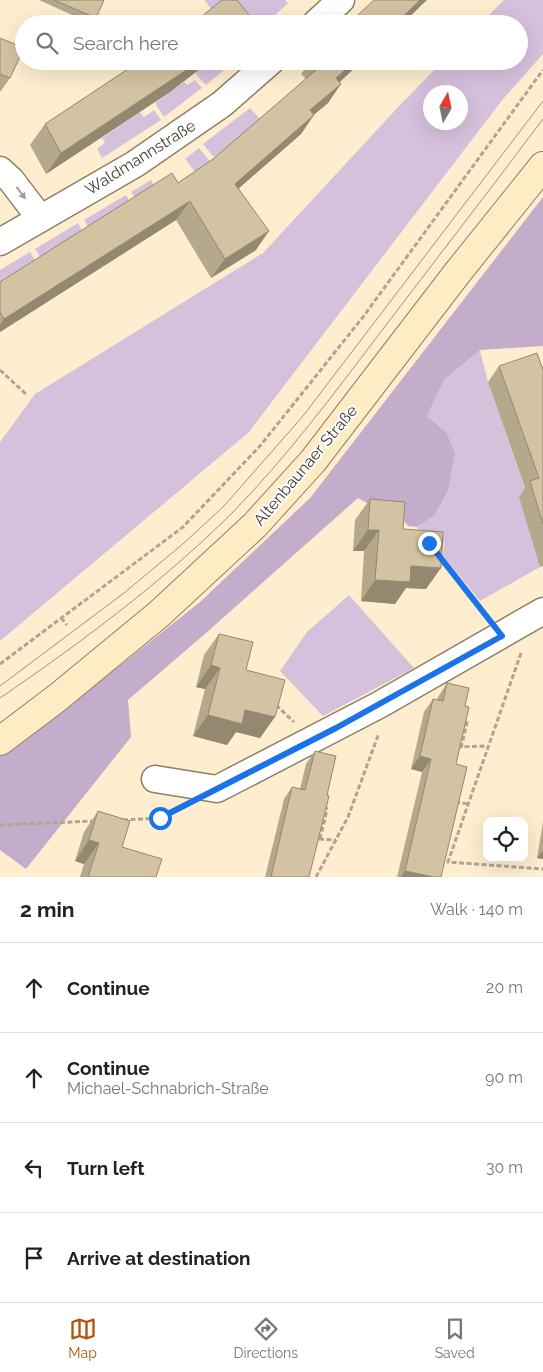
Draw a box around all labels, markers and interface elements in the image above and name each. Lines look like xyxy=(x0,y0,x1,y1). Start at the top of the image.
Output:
search box xyxy=(15,15,528,70)
icon: search xyxy=(33,29,61,57)
text: Search here xyxy=(73,32,179,54)
north arrow xyxy=(423,85,468,130)
street label: Waldmannstraße xyxy=(82,116,199,199)
one-way arrow xyxy=(16,186,26,200)
street label: Altenbaunaer Straße xyxy=(249,401,361,529)
route end xyxy=(418,532,441,555)
route start xyxy=(149,807,172,830)
map controls xyxy=(483,817,528,862)
button: locate xyxy=(483,817,528,862)
text: 2 min xyxy=(20,897,74,922)
text: Walk · 140 m xyxy=(430,900,523,919)
icon: ahead xyxy=(20,974,48,1002)
text: Continue xyxy=(67,977,150,999)
text: 20 m xyxy=(486,978,523,997)
text: Continue xyxy=(67,1057,150,1079)
icon: ahead xyxy=(20,1064,48,1092)
text: 90 m xyxy=(485,1068,523,1087)
text: Michael-Schnabrich-Straße xyxy=(67,1079,269,1098)
icon: left xyxy=(20,1154,48,1182)
text: Turn left xyxy=(67,1157,144,1179)
text: 30 m xyxy=(486,1158,523,1177)
icon: arrive xyxy=(20,1244,48,1272)
text: Arrive at destination xyxy=(67,1247,251,1269)
tab: Map xyxy=(68,1315,97,1361)
tab: Directions xyxy=(233,1315,298,1361)
tab: Saved xyxy=(435,1315,475,1361)

